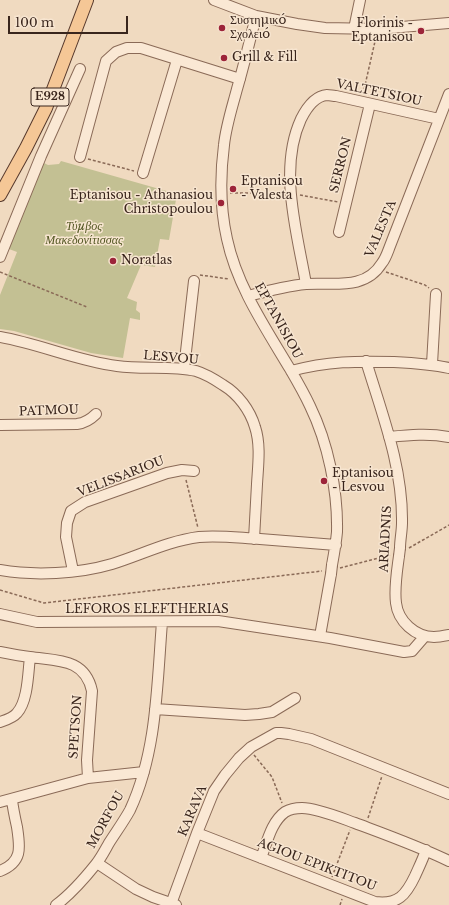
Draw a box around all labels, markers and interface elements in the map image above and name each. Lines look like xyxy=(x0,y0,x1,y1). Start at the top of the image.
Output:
scale bar xyxy=(10,8,130,34)
place label: Συστημικó Σχολειó xyxy=(230,14,286,42)
text: 100 m xyxy=(15,15,54,30)
place label: Florinis - Eptanisou xyxy=(351,17,413,45)
marker: Συστημικó Σχολειó xyxy=(217,23,227,33)
marker: Florinis - Eptanisou xyxy=(416,26,426,36)
place label: Grill & Fill xyxy=(232,51,297,65)
marker: Grill & Fill xyxy=(219,53,229,63)
street label: VALTETSIOU xyxy=(335,77,423,109)
road number: E928 xyxy=(31,88,69,106)
street label: SERRON xyxy=(327,136,355,194)
place label: Eptanisou - Valesta xyxy=(241,175,303,203)
marker: Eptanisou - Valesta xyxy=(228,184,238,194)
place label: Eptanisou - Athanasiou Christopoulou xyxy=(70,189,213,217)
marker: Eptanisou - Athanasiou Christopoulou xyxy=(216,198,226,208)
street label: VALESTA xyxy=(362,198,400,260)
park label: Τύμβος Μακεδονίτισσας xyxy=(45,220,123,248)
place label: Noratlas xyxy=(121,254,172,268)
marker: Noratlas xyxy=(108,256,118,266)
street label: EPTANISIOU xyxy=(251,280,305,362)
street label: LESVOU xyxy=(143,348,199,368)
street label: PATMOU xyxy=(19,403,79,419)
street label: VELISSARIOU xyxy=(75,454,167,500)
place label: Eptanisou - Lesvou xyxy=(332,467,394,495)
marker: Eptanisou - Lesvou xyxy=(319,476,329,486)
street label: ARIADNIS xyxy=(377,505,395,573)
street label: LEFOROS ELEFTHERIAS xyxy=(65,603,229,617)
street label: SPETSON xyxy=(67,695,85,759)
street label: KARAVA xyxy=(176,783,210,839)
street label: MORFOU xyxy=(84,789,128,851)
street label: AGIOU EPIKTITOU xyxy=(255,836,379,894)

